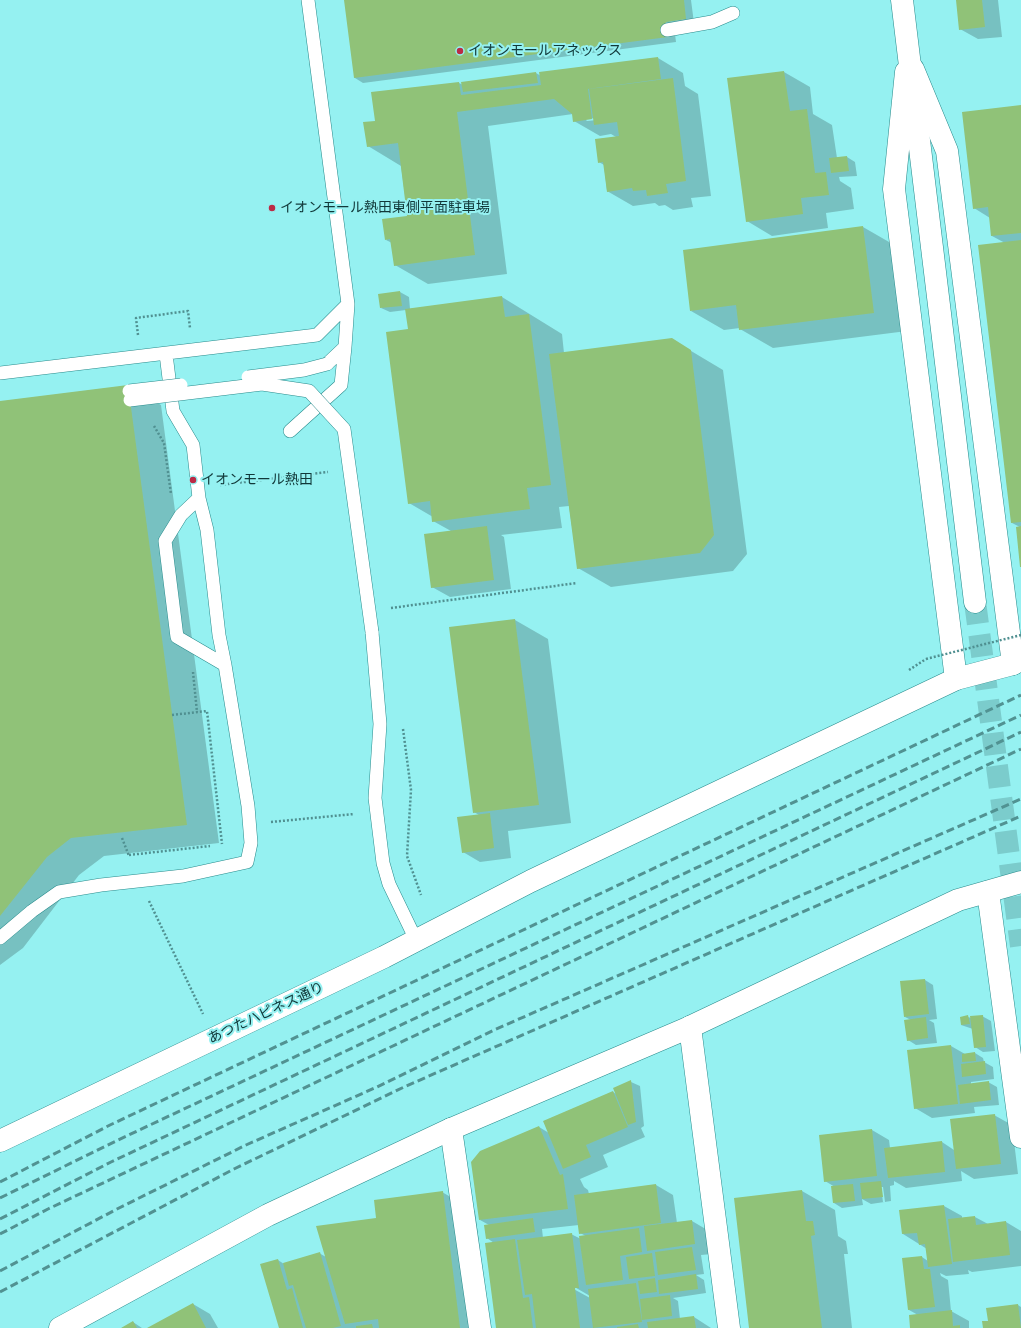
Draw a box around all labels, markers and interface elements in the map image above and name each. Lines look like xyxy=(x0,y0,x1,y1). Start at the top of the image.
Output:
place label: イオンモールアネックス xyxy=(468,43,622,59)
marker: イオンモールアネックス xyxy=(455,46,465,56)
place label: イオンモール熱田東側平面駐車場 xyxy=(280,200,490,216)
marker: イオンモール熱田東側平面駐車場 xyxy=(267,203,277,213)
place label: イオンモール熱田 xyxy=(201,472,313,488)
marker: イオンモール熱田 xyxy=(188,475,198,485)
street label: あつたハピネス通り xyxy=(205,979,327,1047)

